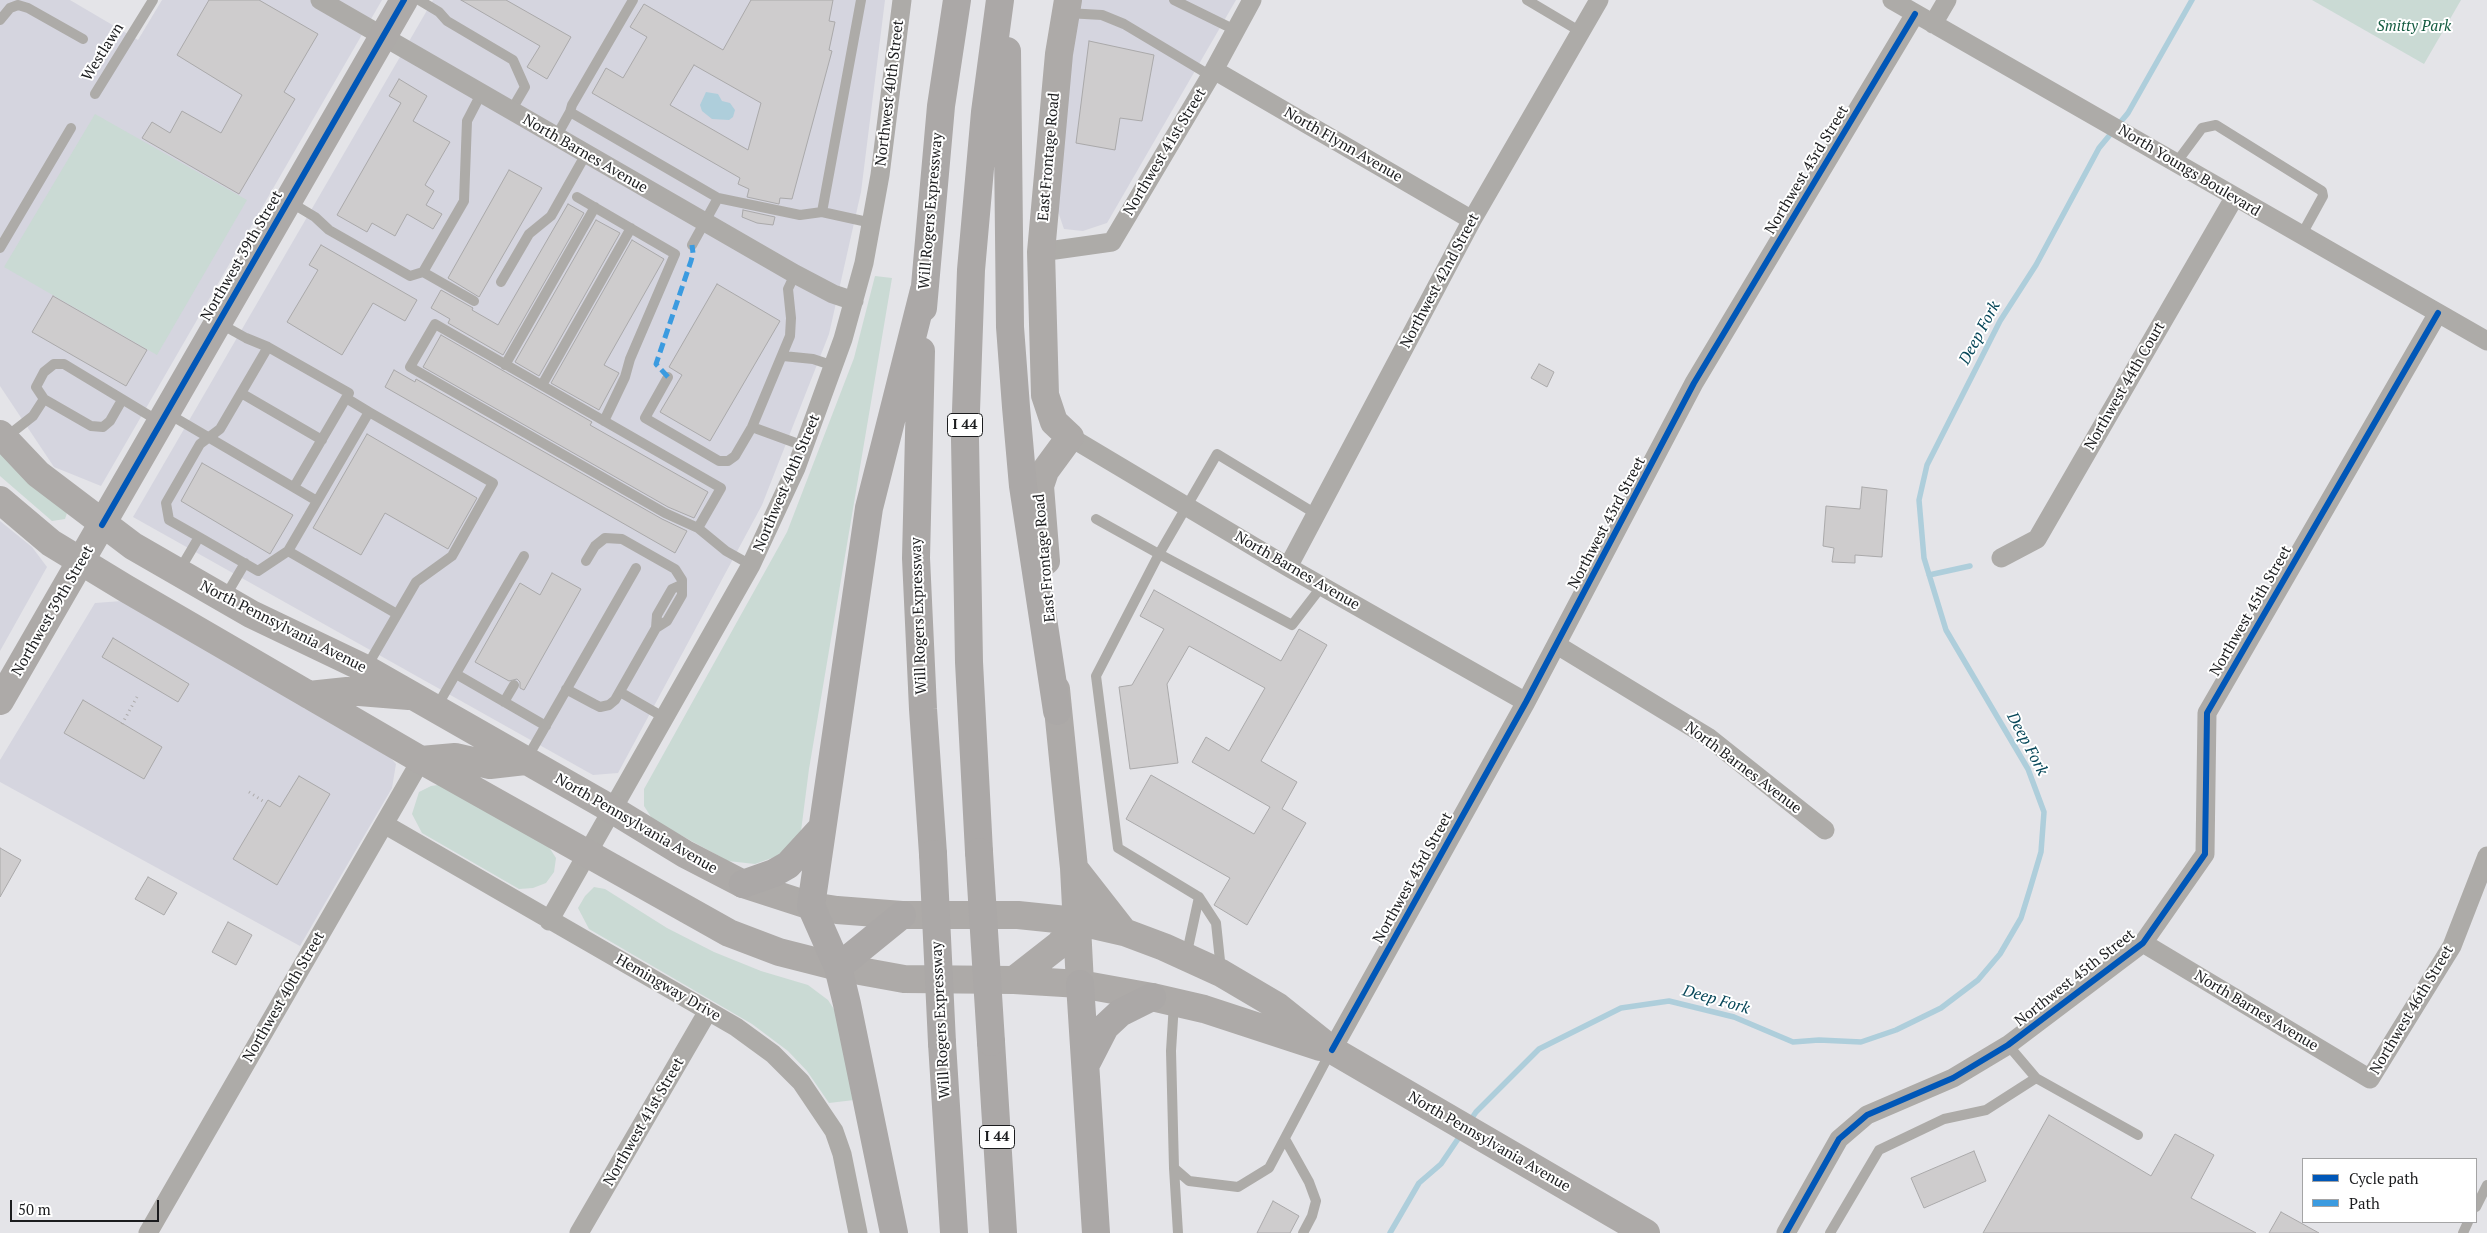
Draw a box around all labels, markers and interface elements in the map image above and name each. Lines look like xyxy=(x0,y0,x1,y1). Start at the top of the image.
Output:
park label: Smitty Park xyxy=(2377,18,2451,36)
street label: Northwest 40th Street xyxy=(872,19,908,167)
street label: Westlawn xyxy=(78,20,128,84)
street label: Northwest 41st Street xyxy=(1120,85,1210,219)
street label: East Frontage Road xyxy=(1034,92,1064,222)
street label: Northwest 43rd Street xyxy=(1761,102,1853,238)
street label: North Flynn Avenue xyxy=(1281,104,1405,186)
street label: North Barnes Avenue xyxy=(519,111,651,197)
street label: North Youngs Boulevard xyxy=(2115,121,2263,221)
street label: Will Rogers Expressway xyxy=(915,132,947,290)
street label: Northwest 39th Street xyxy=(197,188,287,324)
street label: Northwest 42nd Street xyxy=(1397,210,1483,352)
water label: Deep Fork xyxy=(1955,298,2005,368)
street label: Northwest 44th Court xyxy=(2081,319,2169,453)
street label: Northwest 40th Street xyxy=(750,412,824,554)
road number: I 44 xyxy=(948,414,982,436)
street label: Northwest 43rd Street xyxy=(1565,454,1649,592)
street label: East Frontage Road xyxy=(1030,493,1060,623)
street label: North Barnes Avenue xyxy=(1231,528,1363,614)
street label: Will Rogers Expressway xyxy=(907,537,931,695)
street label: Northwest 39th Street xyxy=(8,543,98,679)
street label: Northwest 45th Street xyxy=(2206,543,2296,679)
street label: North Pennsylvania Avenue xyxy=(197,577,369,677)
water label: Deep Fork xyxy=(2002,709,2052,779)
street label: North Barnes Avenue xyxy=(1681,718,1805,818)
street label: North Pennsylvania Avenue xyxy=(552,770,720,878)
street label: Northwest 43rd Street xyxy=(1369,809,1457,947)
street label: Northwest 45th Street xyxy=(2011,926,2139,1030)
street label: Northwest 40th Street xyxy=(239,929,329,1065)
street label: Will Rogers Expressway xyxy=(928,941,954,1099)
street label: Northwest 46th Street xyxy=(2366,942,2458,1078)
street label: Hemingway Drive xyxy=(612,951,724,1025)
street label: North Barnes Avenue xyxy=(2191,967,2321,1055)
water label: Deep Fork xyxy=(1680,981,1752,1019)
street label: Northwest 41st Street xyxy=(600,1055,688,1189)
street label: North Pennsylvania Avenue xyxy=(1405,1088,1573,1196)
road number: I 44 xyxy=(980,1126,1014,1148)
legend xyxy=(2302,1158,2477,1223)
text: Cycle path xyxy=(2349,1168,2419,1188)
scale bar xyxy=(12,1190,161,1222)
text: Path xyxy=(2349,1193,2380,1213)
text: 50 m xyxy=(18,1199,51,1219)

